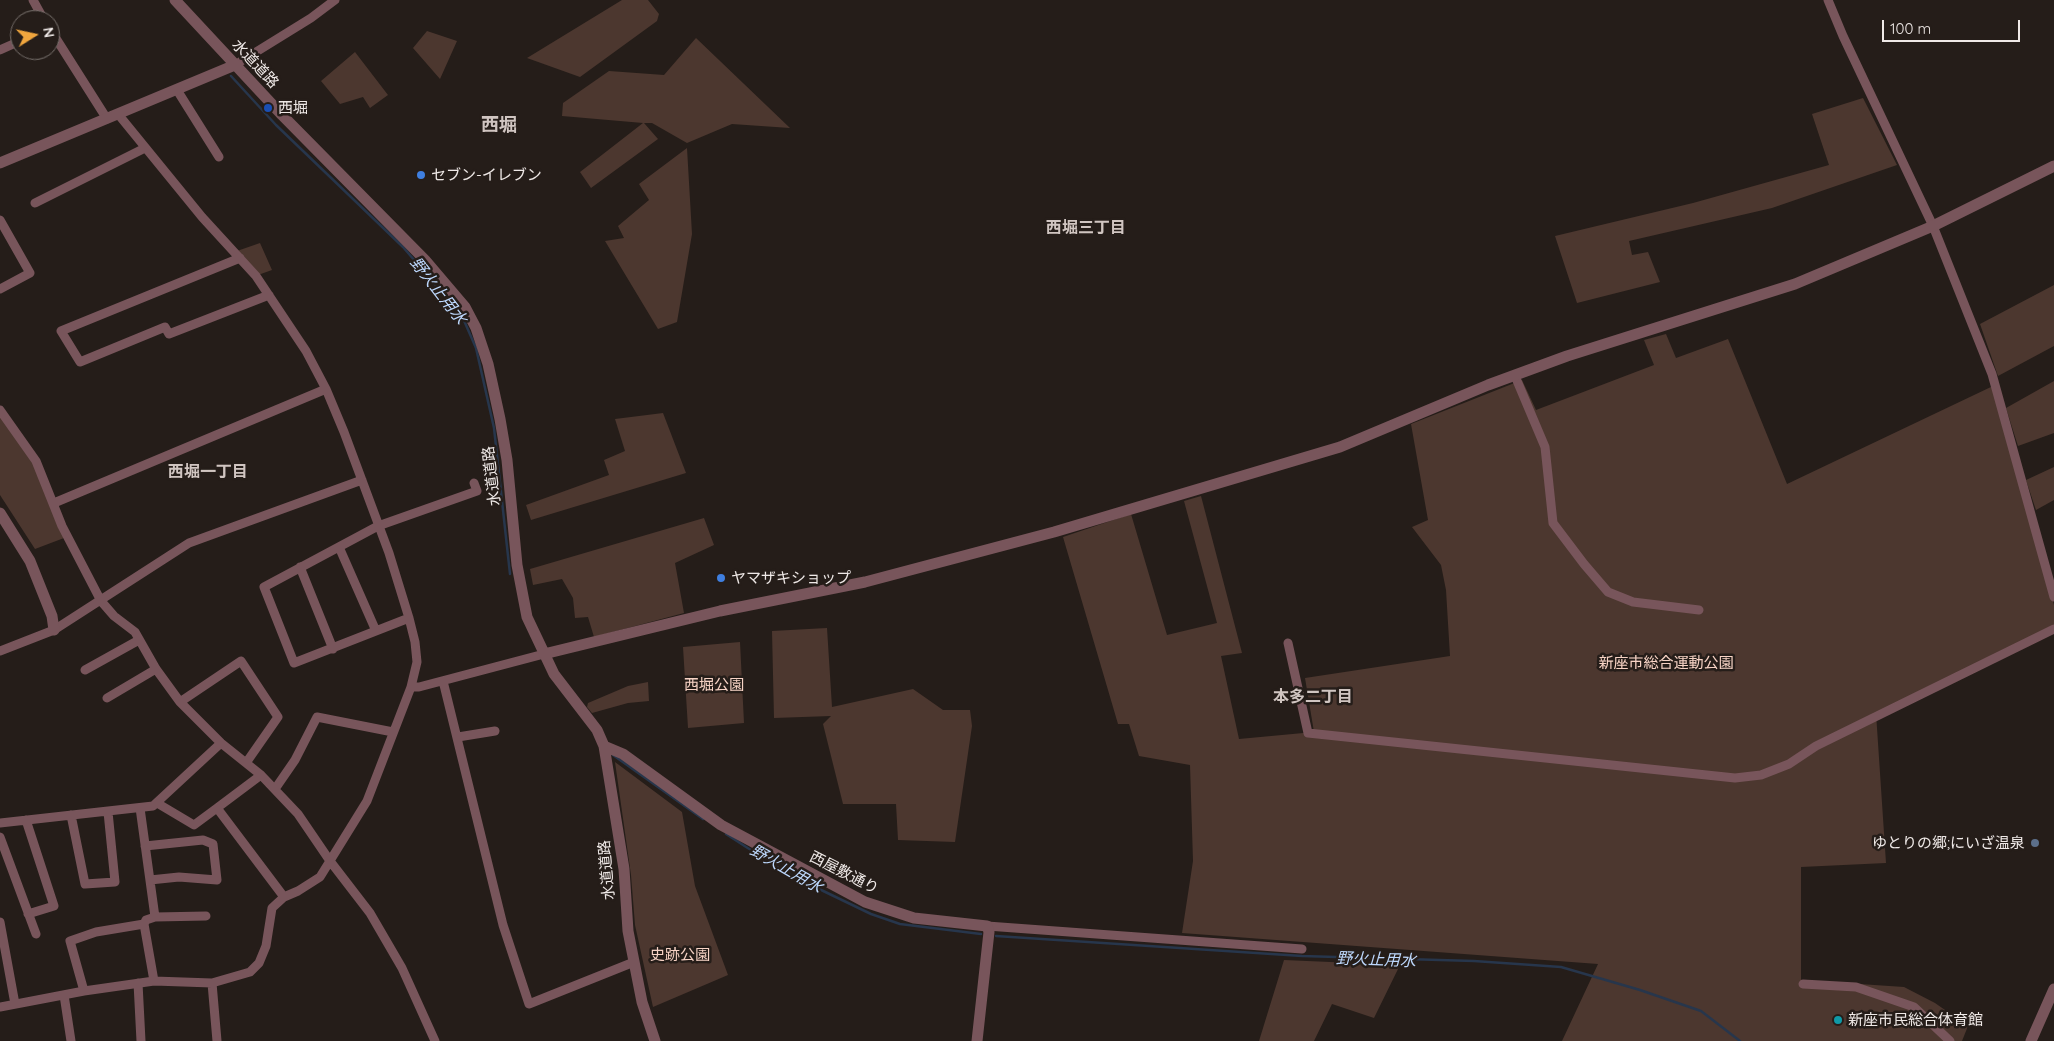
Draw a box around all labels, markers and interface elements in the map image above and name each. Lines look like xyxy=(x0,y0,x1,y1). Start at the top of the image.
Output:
north arrow xyxy=(10,10,60,60)
scale bar xyxy=(1884,10,2022,42)
text: 100 m xyxy=(1890,19,1931,38)
text: N xyxy=(39,26,59,39)
street label: 水道道路 xyxy=(228,36,282,92)
place label: 西堀 xyxy=(278,99,308,117)
marker: 西堀 xyxy=(262,102,274,114)
district label: 西堀 xyxy=(481,115,517,137)
place label: セブン-イレブン xyxy=(431,166,542,184)
marker: セブン-イレブン xyxy=(415,169,427,181)
district label: 西堀三丁目 xyxy=(1046,218,1126,238)
water label: 野火止用水 xyxy=(406,254,470,328)
street label: 水道道路 xyxy=(479,445,505,507)
district label: 西堀一丁目 xyxy=(168,462,248,482)
place label: ヤマザキショップ xyxy=(731,569,851,587)
marker: ヤマザキショップ xyxy=(715,572,727,584)
park label: 新座市総合運動公園 xyxy=(1599,654,1733,672)
park label: 西堀公園 xyxy=(684,676,744,694)
district label: 本多二丁目 xyxy=(1273,687,1353,707)
place label: ゆとりの郷;にいざ温泉 xyxy=(1872,834,2025,852)
marker: ゆとりの郷;にいざ温泉 xyxy=(2029,837,2041,849)
street label: 水道道路 xyxy=(595,839,619,901)
water label: 野火止用水 xyxy=(747,841,825,897)
street label: 西屋敷通り xyxy=(807,848,881,898)
park label: 史跡公園 xyxy=(650,946,710,964)
water label: 野火止用水 xyxy=(1336,949,1416,971)
place label: 新座市民総合体育館 xyxy=(1848,1011,1983,1029)
marker: 新座市民総合体育館 xyxy=(1832,1014,1844,1026)

